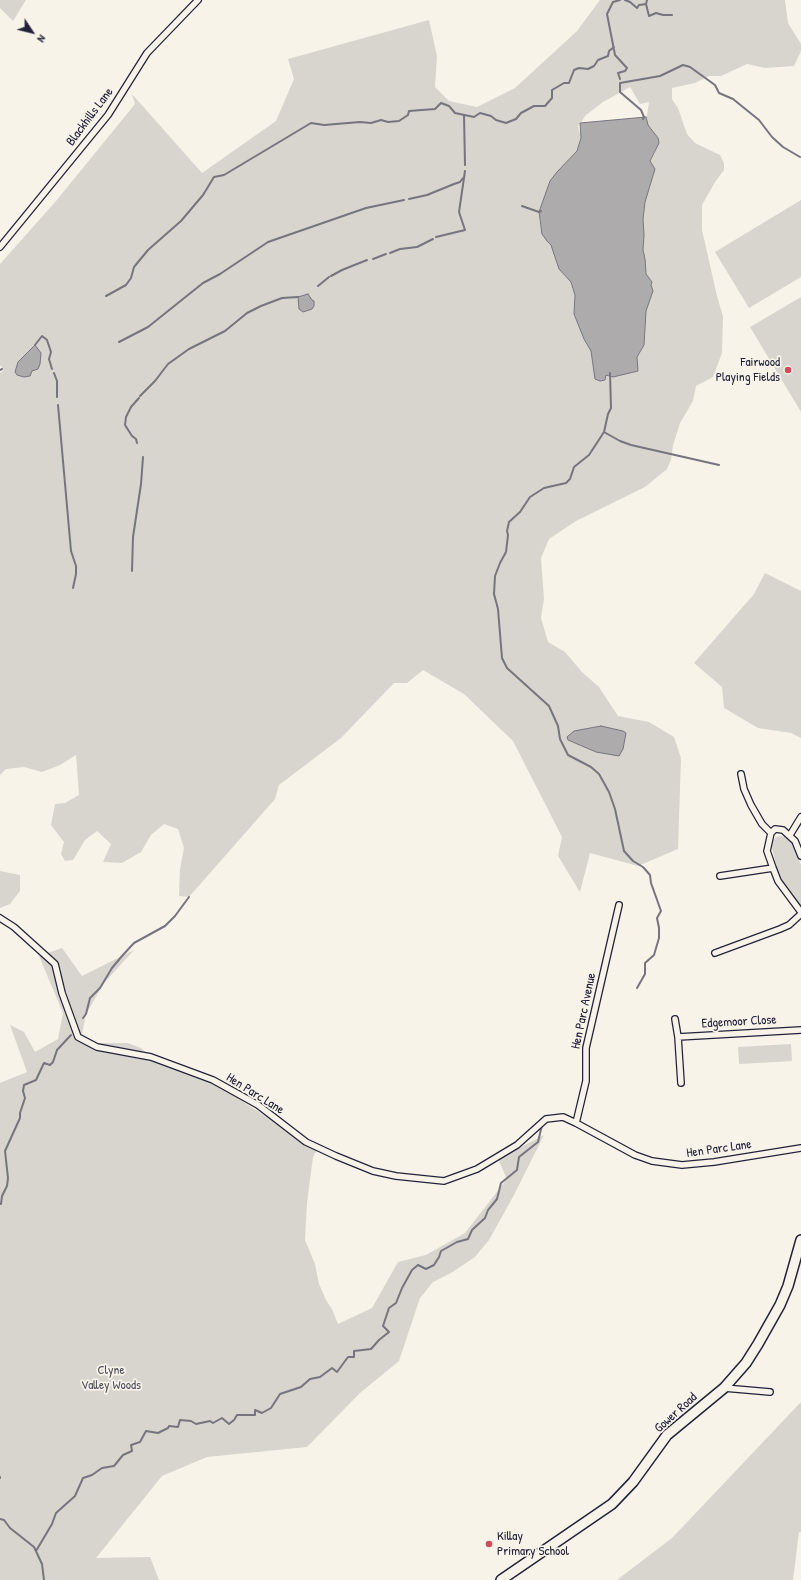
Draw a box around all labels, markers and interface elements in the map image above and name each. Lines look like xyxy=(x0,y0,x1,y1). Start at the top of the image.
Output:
north arrow xyxy=(12,12,52,52)
text: N xyxy=(34,32,49,45)
street label: Blackhills Lane xyxy=(63,85,117,149)
place label: Fairwood Playing Fields xyxy=(716,355,780,386)
marker: Fairwood Playing Fields xyxy=(783,365,793,375)
street label: Hen Parc Avenue xyxy=(568,971,600,1051)
street label: Edgemoor Close xyxy=(701,1012,777,1032)
street label: Hen Parc Lane xyxy=(223,1070,287,1118)
street label: Hen Parc Lane xyxy=(685,1137,753,1161)
park label: Clyne Valley Woods xyxy=(81,1363,141,1394)
street label: Gower Road xyxy=(651,1390,701,1436)
place label: Killay Primary School xyxy=(497,1529,569,1560)
marker: Killay Primary School xyxy=(484,1539,494,1549)

